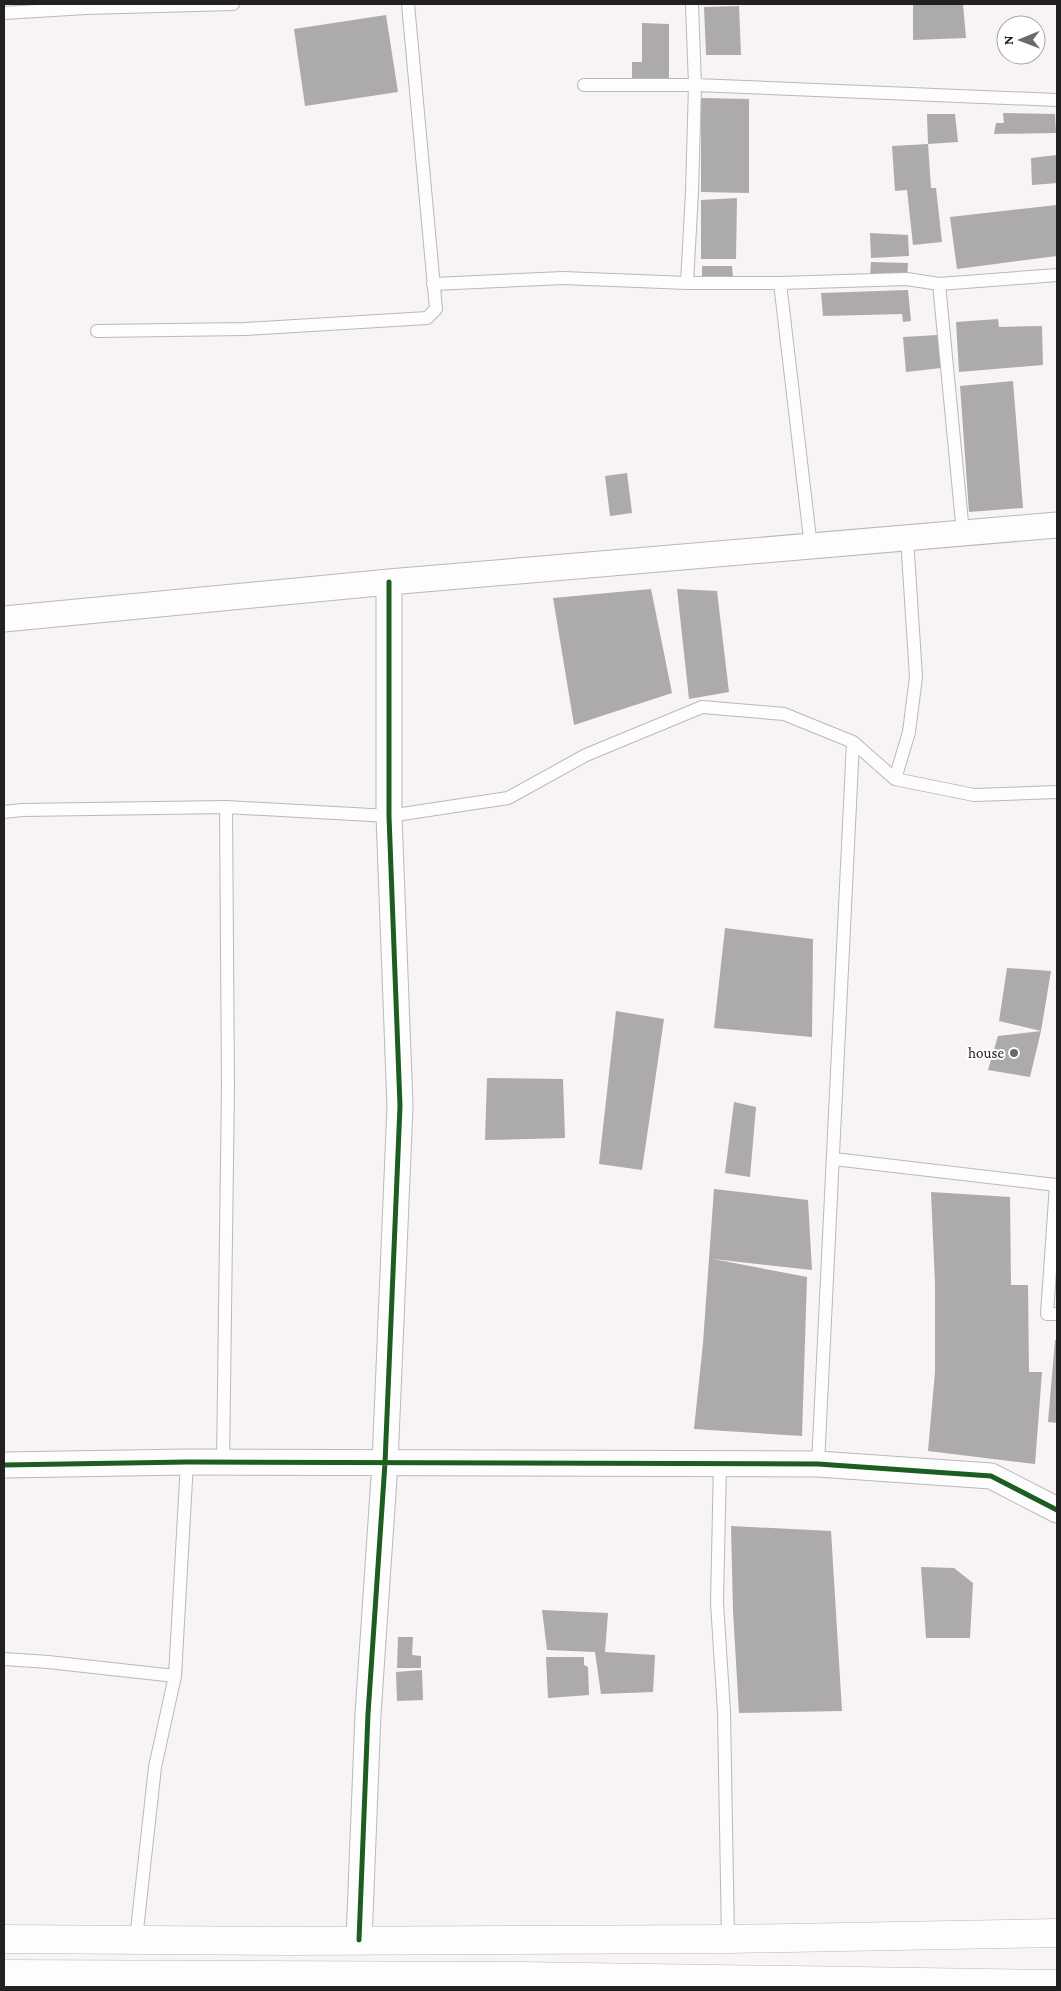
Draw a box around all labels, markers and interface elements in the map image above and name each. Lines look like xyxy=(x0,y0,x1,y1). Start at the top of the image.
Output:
north arrow xyxy=(996,15,1046,65)
text: N xyxy=(1000,35,1016,45)
place label: house xyxy=(968,1045,1004,1061)
marker: house xyxy=(1008,1047,1020,1059)

